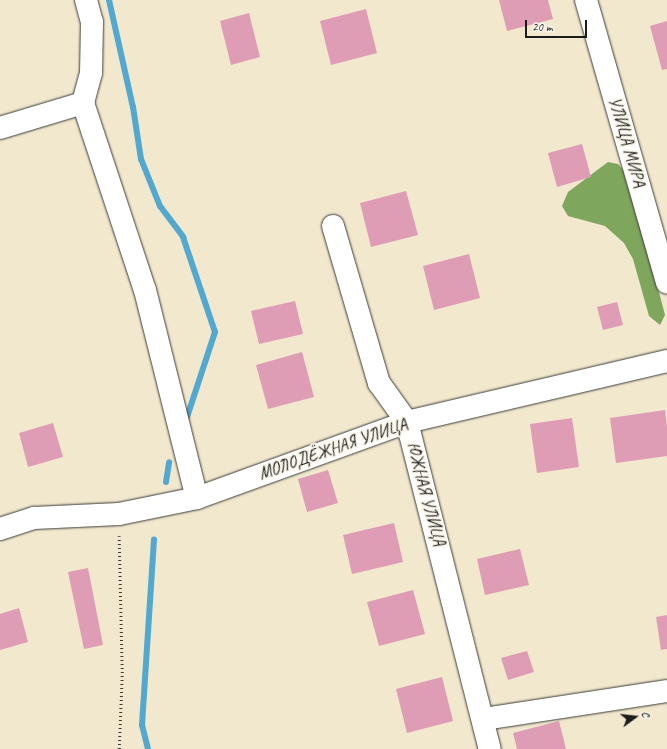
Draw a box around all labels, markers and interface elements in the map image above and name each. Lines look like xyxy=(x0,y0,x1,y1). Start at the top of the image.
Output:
scale bar xyxy=(527,12,589,38)
text: 20 m xyxy=(532,19,552,35)
street label: УЛИЦА МИРА xyxy=(604,95,650,189)
street label: МОЛОДЁЖНАЯ УЛИЦА xyxy=(257,414,409,484)
street label: ЮЖНАЯ УЛИЦА xyxy=(402,440,450,548)
north arrow xyxy=(615,697,655,737)
text: С xyxy=(639,709,654,718)

